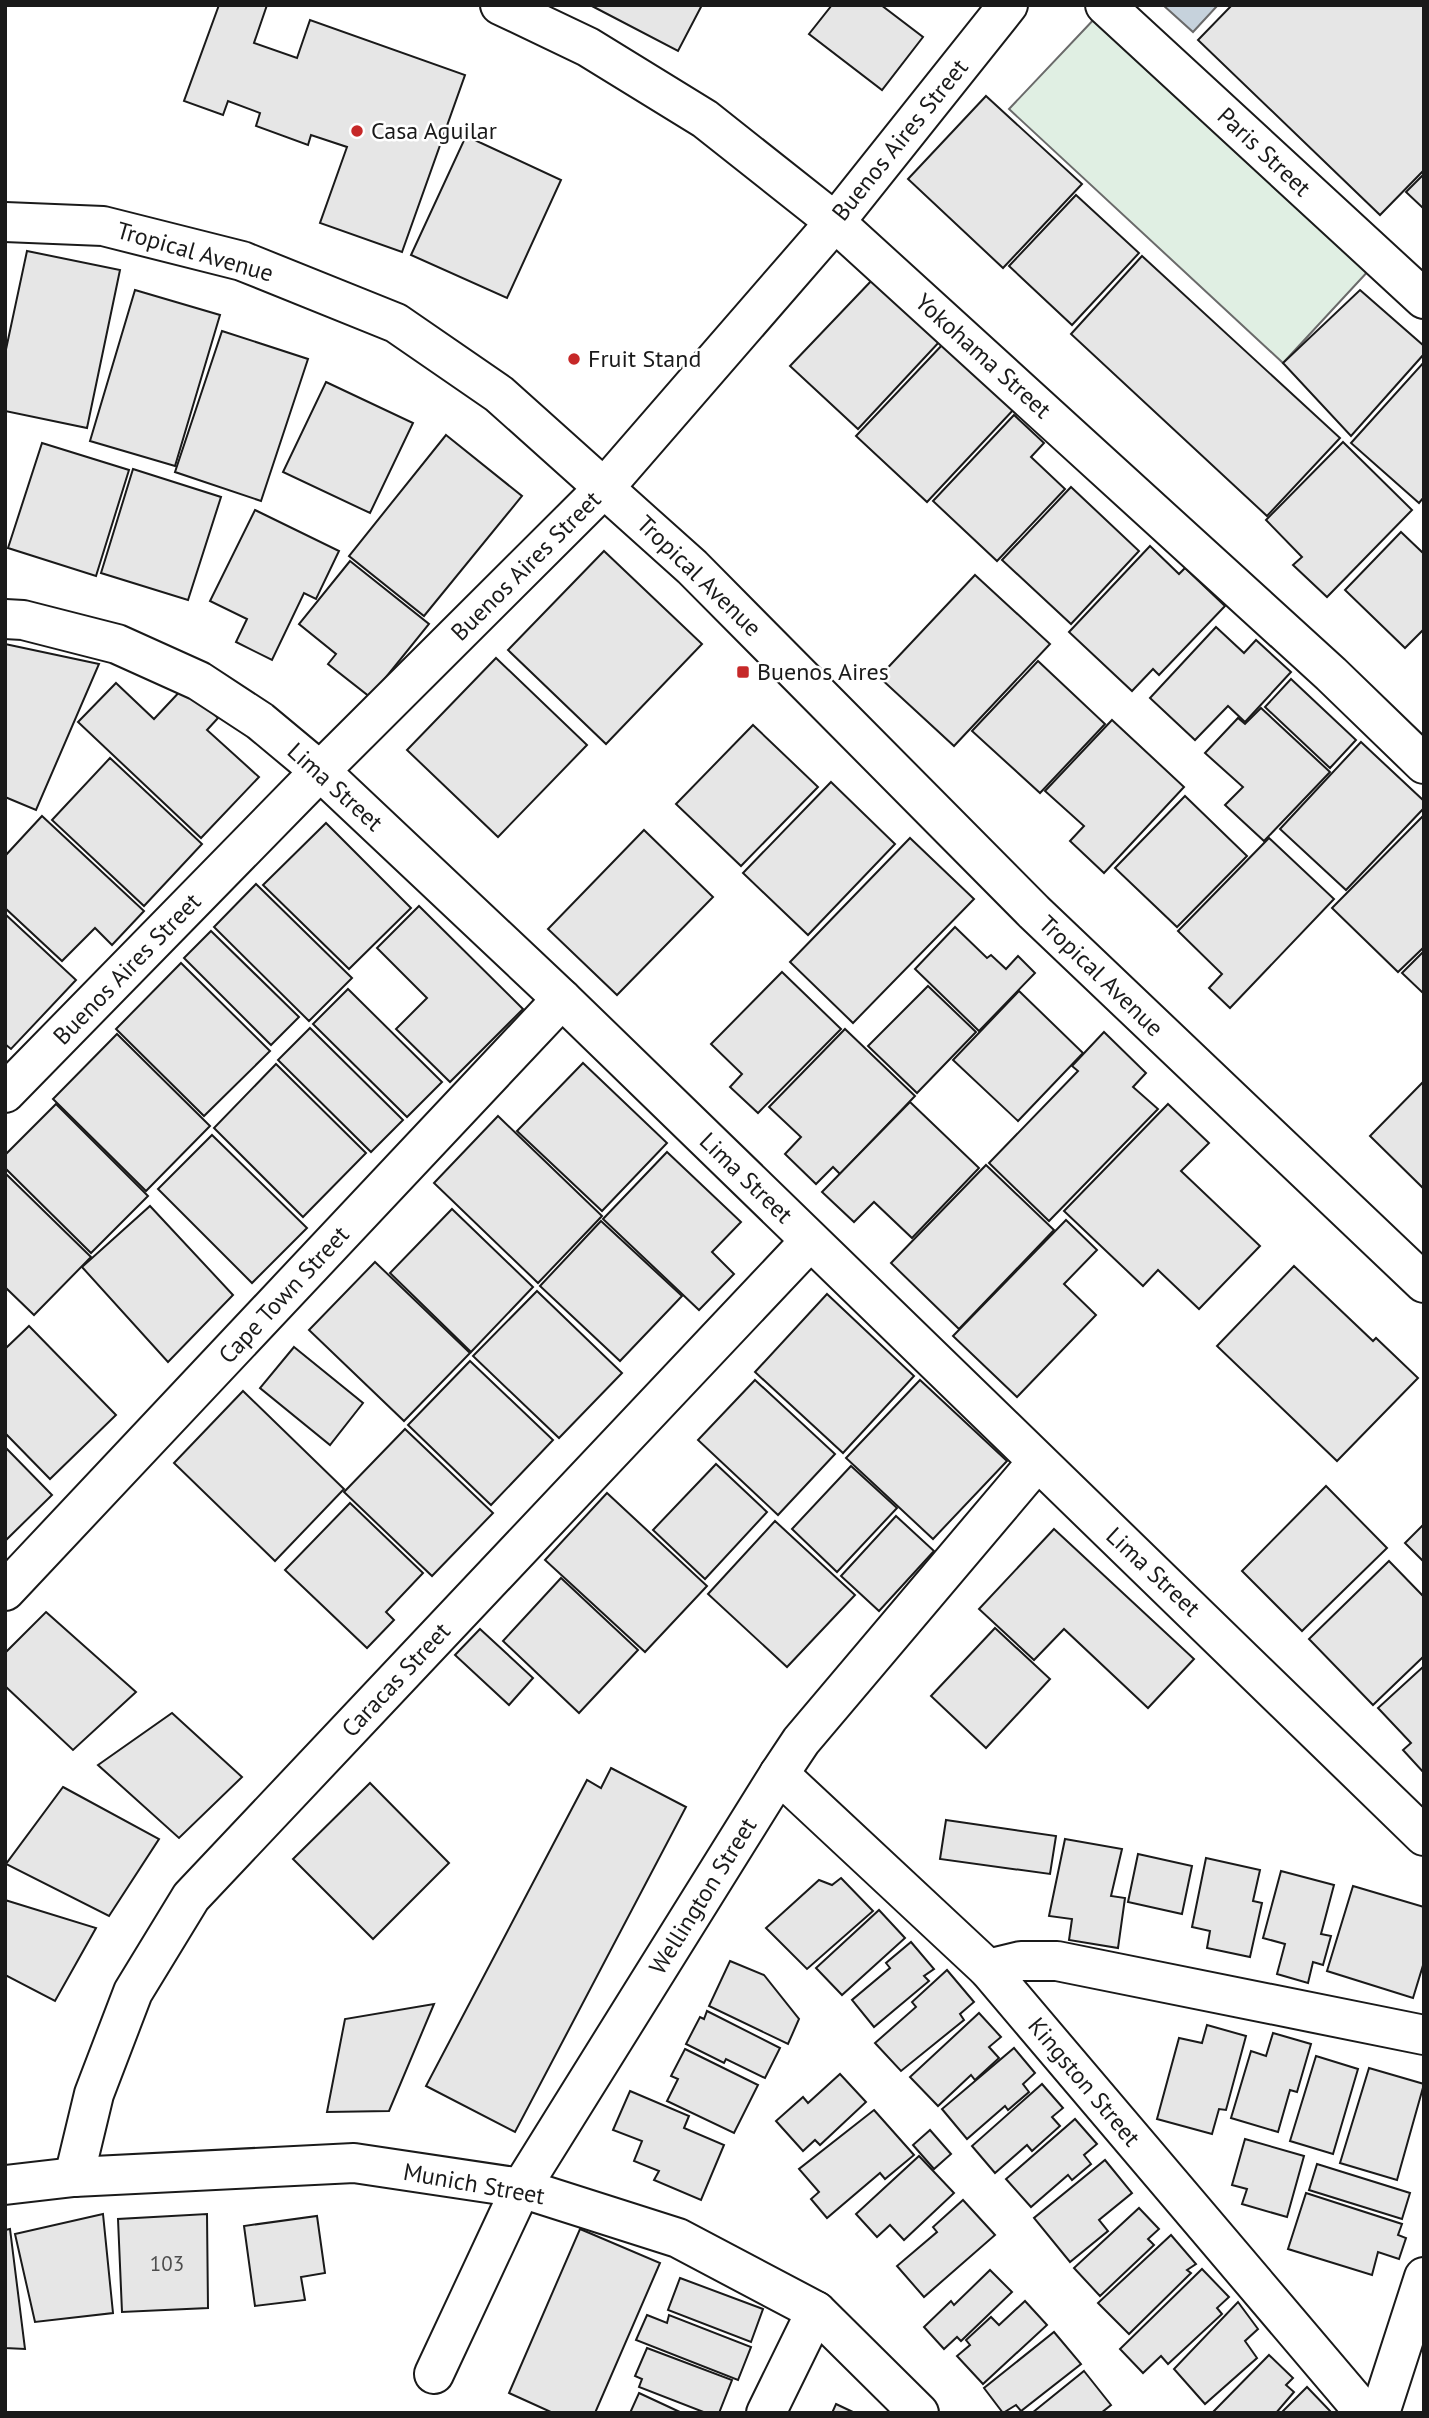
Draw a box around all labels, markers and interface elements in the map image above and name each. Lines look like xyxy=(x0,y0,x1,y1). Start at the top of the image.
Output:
street label: Buenos Aires Street xyxy=(825,52,974,227)
street label: Paris Street xyxy=(1211,100,1318,203)
place label: Casa Aguilar xyxy=(371,115,497,146)
marker: Casa Aguilar xyxy=(349,123,365,139)
street label: Tropical Avenue xyxy=(113,214,277,289)
street label: Yokohama Street xyxy=(909,286,1058,425)
place label: Fruit Stand xyxy=(588,343,701,374)
marker: Fruit Stand xyxy=(566,351,582,367)
street label: Buenos Aires Street xyxy=(444,484,607,647)
street label: Tropical Avenue xyxy=(630,508,768,643)
place label: Buenos Aires xyxy=(757,656,889,687)
marker: Buenos Aires xyxy=(735,664,751,680)
street label: Lima Street xyxy=(281,736,390,838)
street label: Buenos Aires Street xyxy=(46,886,207,1051)
street label: Tropical Avenue xyxy=(1032,908,1170,1043)
street label: Lima Street xyxy=(693,1126,800,1230)
street label: Cape Town Street xyxy=(212,1219,355,1370)
street label: Lima Street xyxy=(1100,1520,1207,1623)
street label: Caracas Street xyxy=(335,1616,457,1744)
street label: Wellington Street xyxy=(642,1812,763,1980)
street label: Kingston Street xyxy=(1021,2011,1147,2152)
street label: Munich Street xyxy=(401,2156,547,2211)
house number: 103 xyxy=(150,2250,184,2277)

